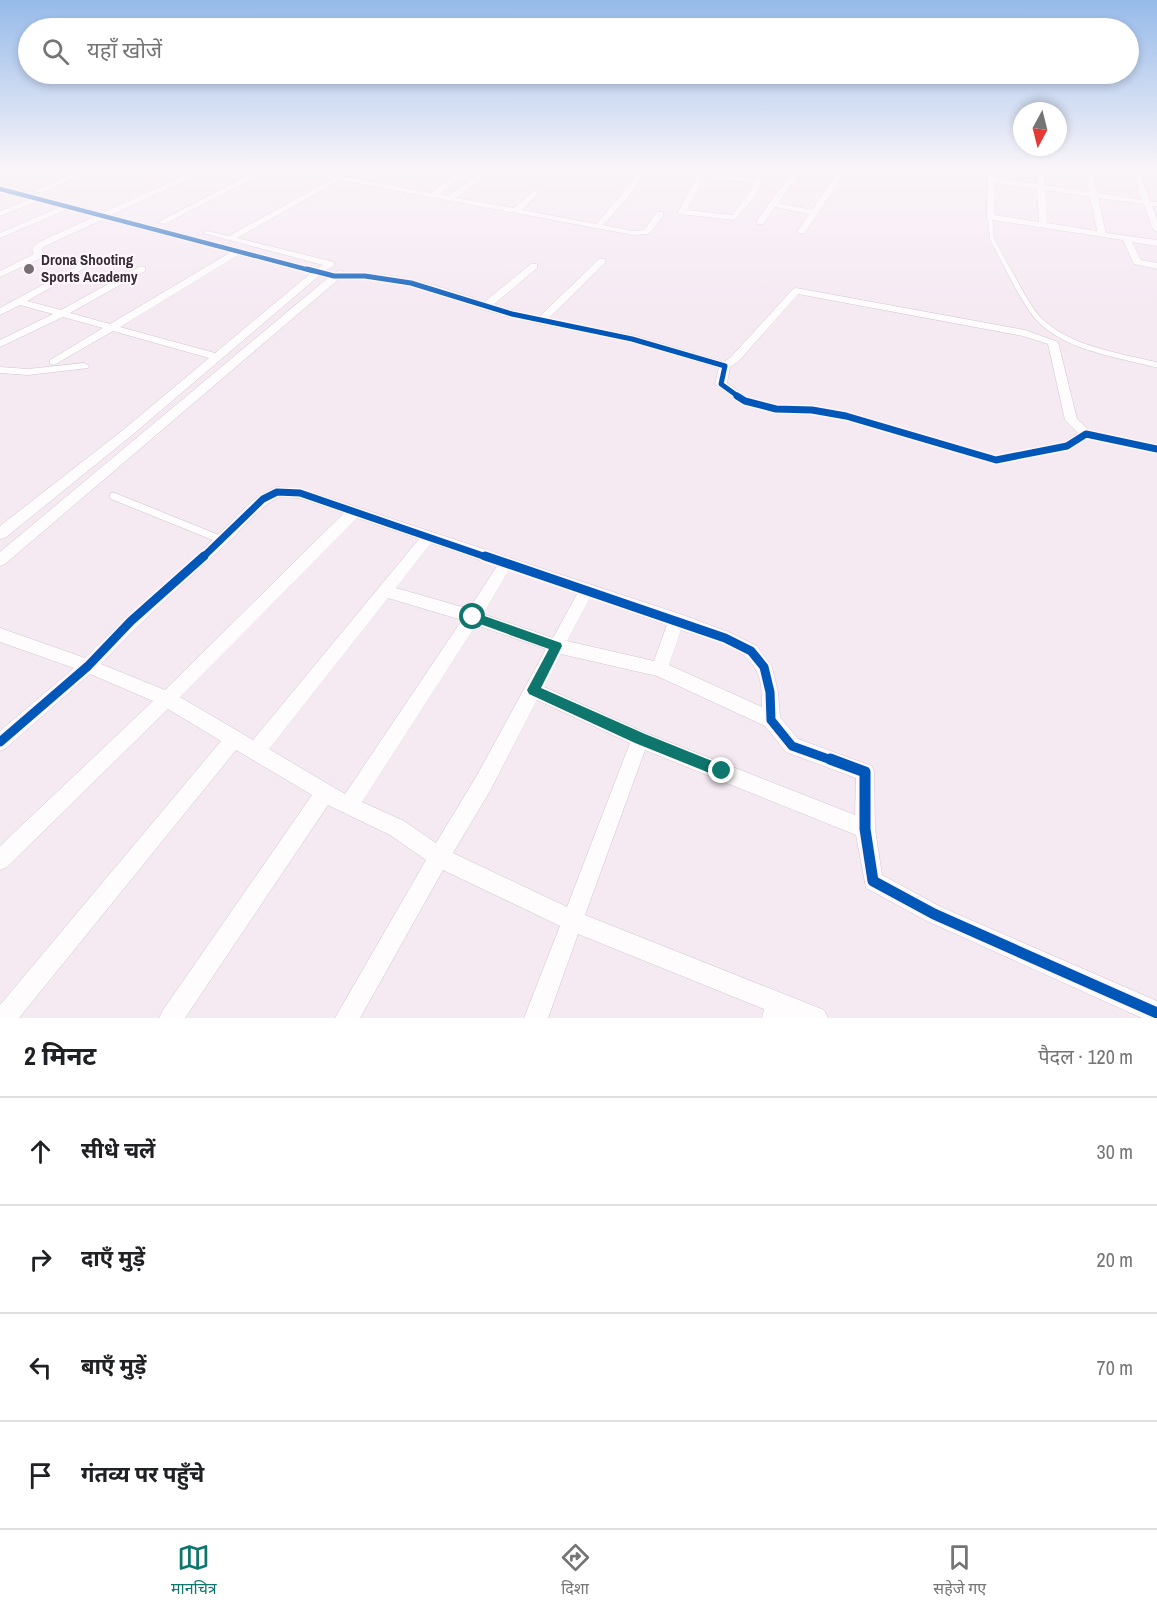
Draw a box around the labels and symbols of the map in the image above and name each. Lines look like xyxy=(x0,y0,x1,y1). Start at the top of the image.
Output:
north arrow xyxy=(1013,102,1067,156)
place label: Drona Shooting Sports Academy xyxy=(41,249,138,287)
marker: Drona Shooting Sports Academy xyxy=(22,262,36,276)
route start xyxy=(459,603,485,629)
route end xyxy=(708,757,734,783)

